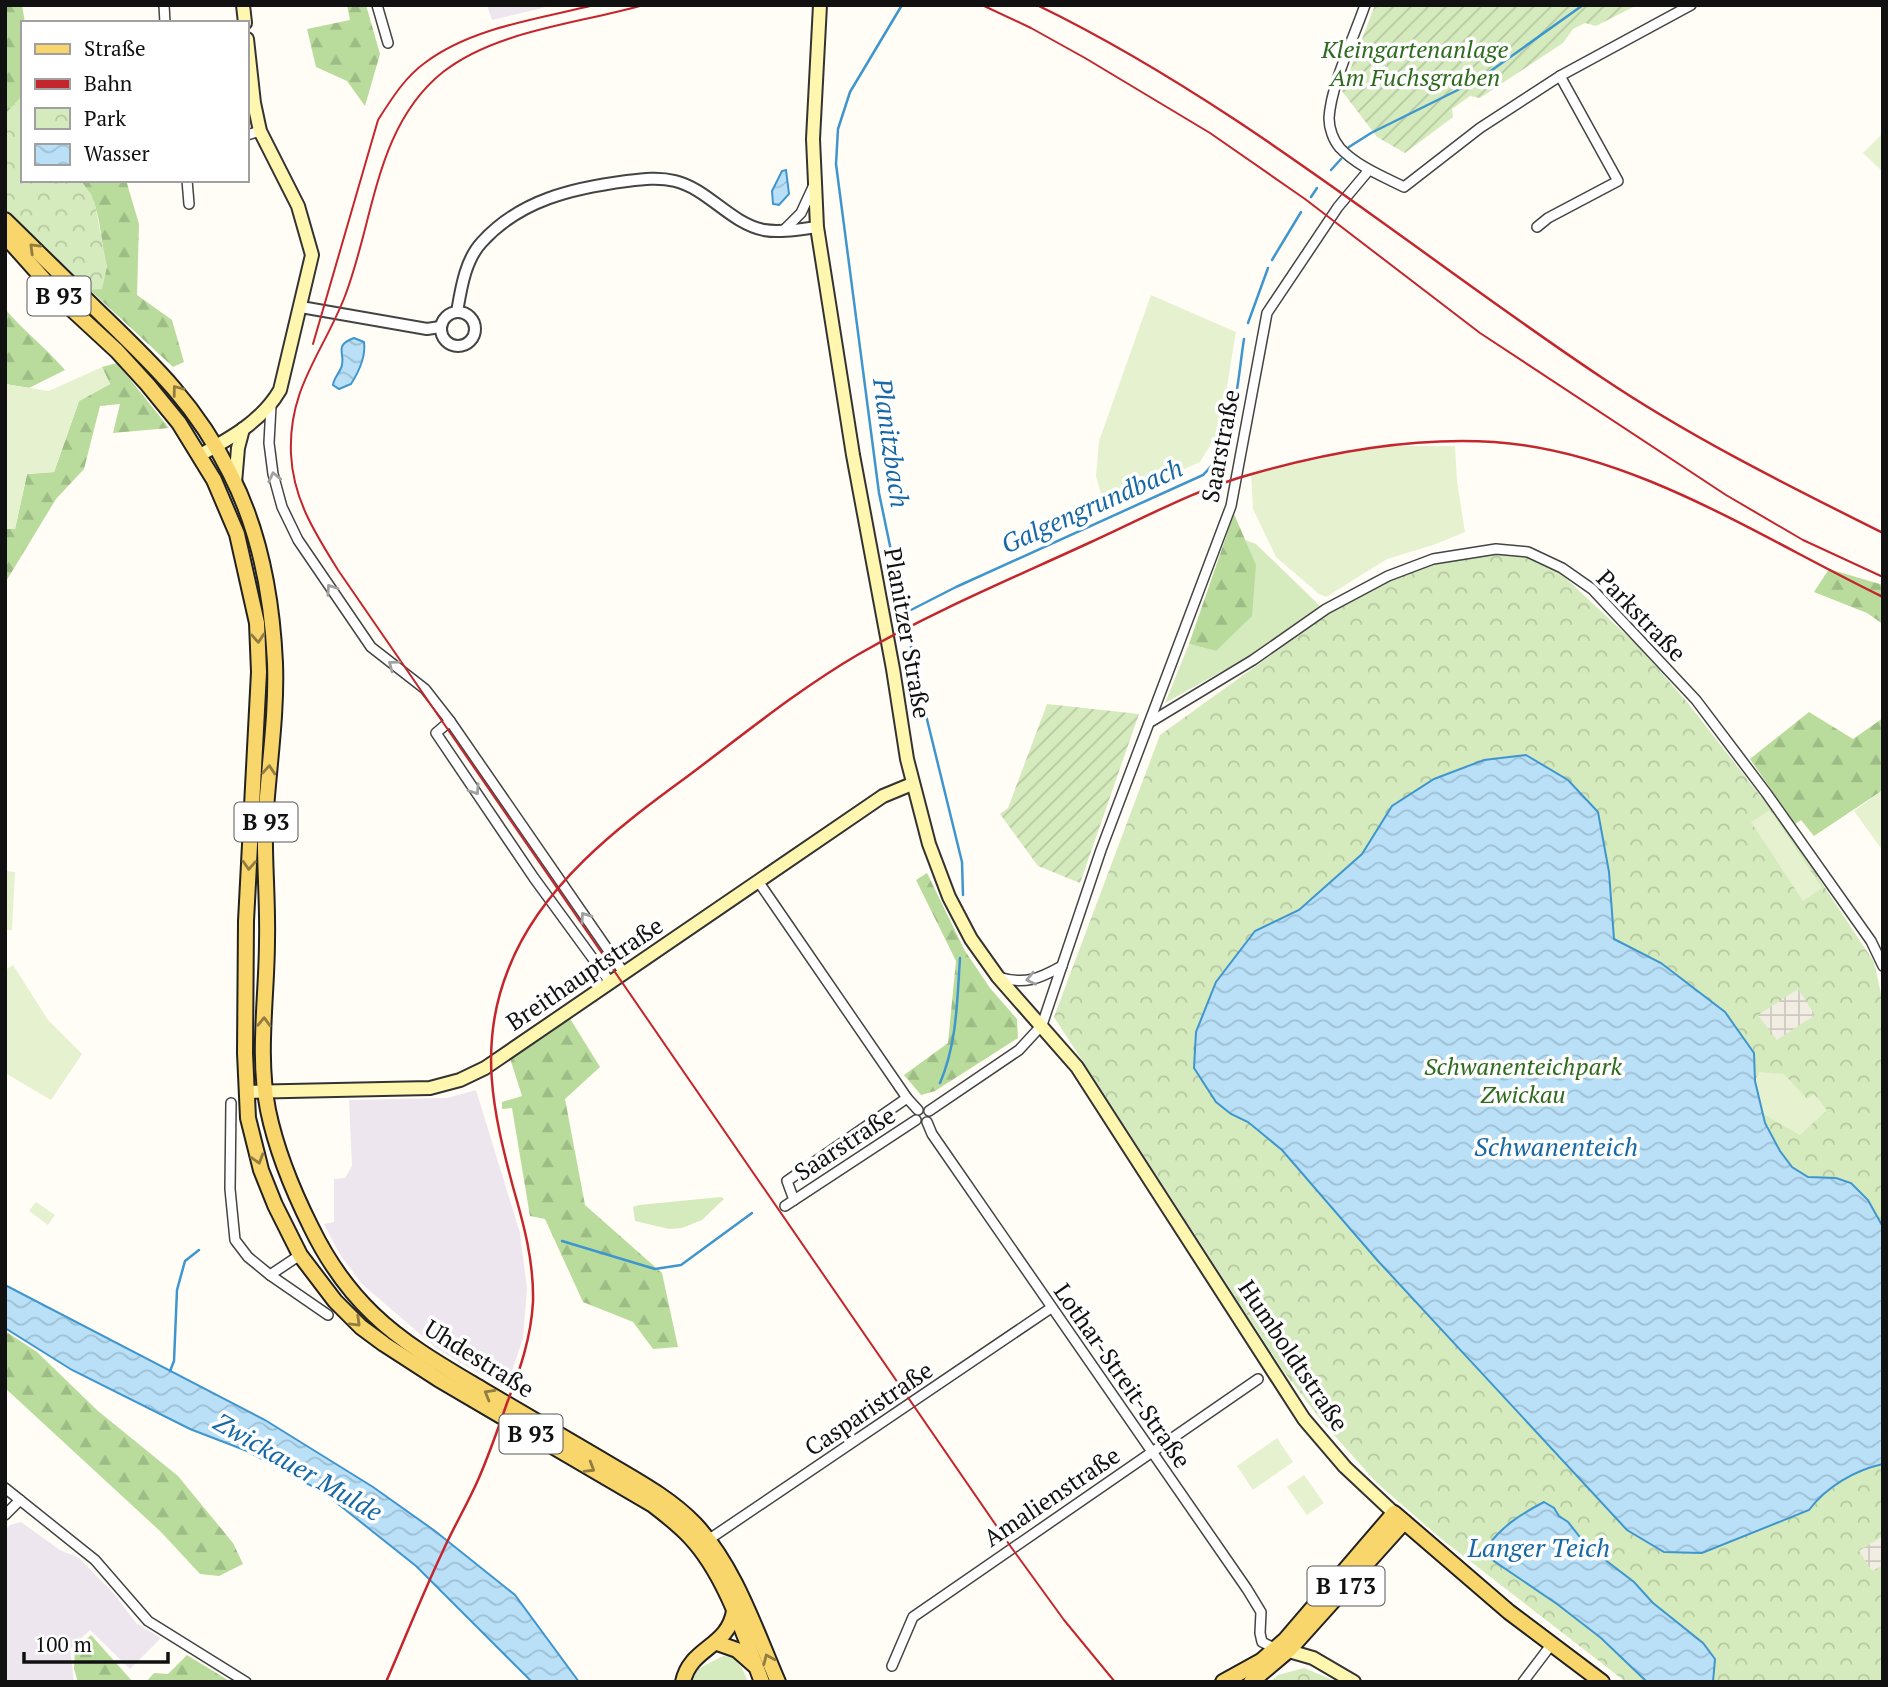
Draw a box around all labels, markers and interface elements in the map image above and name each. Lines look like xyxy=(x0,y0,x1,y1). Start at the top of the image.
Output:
legend xyxy=(21,21,248,182)
park label: Kleingartenanlage Am Fuchsgraben xyxy=(1321,33,1509,93)
text: Straße xyxy=(84,34,146,62)
text: Bahn xyxy=(84,69,133,97)
text: Park xyxy=(84,104,126,132)
text: Wasser xyxy=(84,139,150,167)
one-way arrow xyxy=(29,244,42,257)
road number: B 93 xyxy=(28,276,90,316)
water label: Planitzbach xyxy=(866,375,918,510)
one-way arrow xyxy=(172,385,185,398)
street label: Saarstraße xyxy=(1193,387,1247,505)
water label: Galgengrundbach xyxy=(995,450,1188,560)
one-way arrow xyxy=(268,471,283,483)
street label: Planitzer Straße xyxy=(877,545,939,721)
street label: Parkstraße xyxy=(1590,562,1694,668)
one-way arrow xyxy=(327,584,339,597)
one-way arrow xyxy=(250,633,265,644)
one-way arrow xyxy=(388,661,401,673)
one-way arrow xyxy=(261,764,276,775)
one-way arrow xyxy=(466,782,479,795)
road number: B 93 xyxy=(234,802,298,842)
one-way arrow xyxy=(242,860,257,871)
street label: Breithauptstraße xyxy=(500,909,669,1037)
one-way arrow xyxy=(581,912,593,925)
one-way arrow xyxy=(1026,971,1038,986)
one-way arrow xyxy=(256,1016,272,1027)
park label: Schwanenteichpark Zwickau xyxy=(1424,1050,1622,1110)
street label: Saarstraße xyxy=(788,1099,901,1188)
water label: Schwanenteich xyxy=(1474,1129,1638,1163)
one-way arrow xyxy=(249,1152,264,1164)
street label: Humboldtstraße xyxy=(1231,1274,1356,1437)
street label: Lothar-Streit-Straße xyxy=(1047,1277,1199,1474)
street label: Uhdestraße xyxy=(419,1312,540,1404)
one-way arrow xyxy=(348,1313,361,1326)
street label: Casparistraße xyxy=(798,1353,939,1463)
one-way arrow xyxy=(484,1389,497,1402)
water label: Zwickauer Mulde xyxy=(208,1404,389,1528)
road number: B 93 xyxy=(500,1414,562,1454)
street label: Amalienstraße xyxy=(977,1439,1126,1554)
one-way arrow xyxy=(583,1460,596,1473)
water label: Langer Teich xyxy=(1467,1530,1610,1564)
road number: B 173 xyxy=(1308,1567,1384,1606)
scale bar xyxy=(24,1620,168,1664)
text: 100 m xyxy=(35,1630,92,1658)
one-way arrow xyxy=(762,1654,776,1666)

